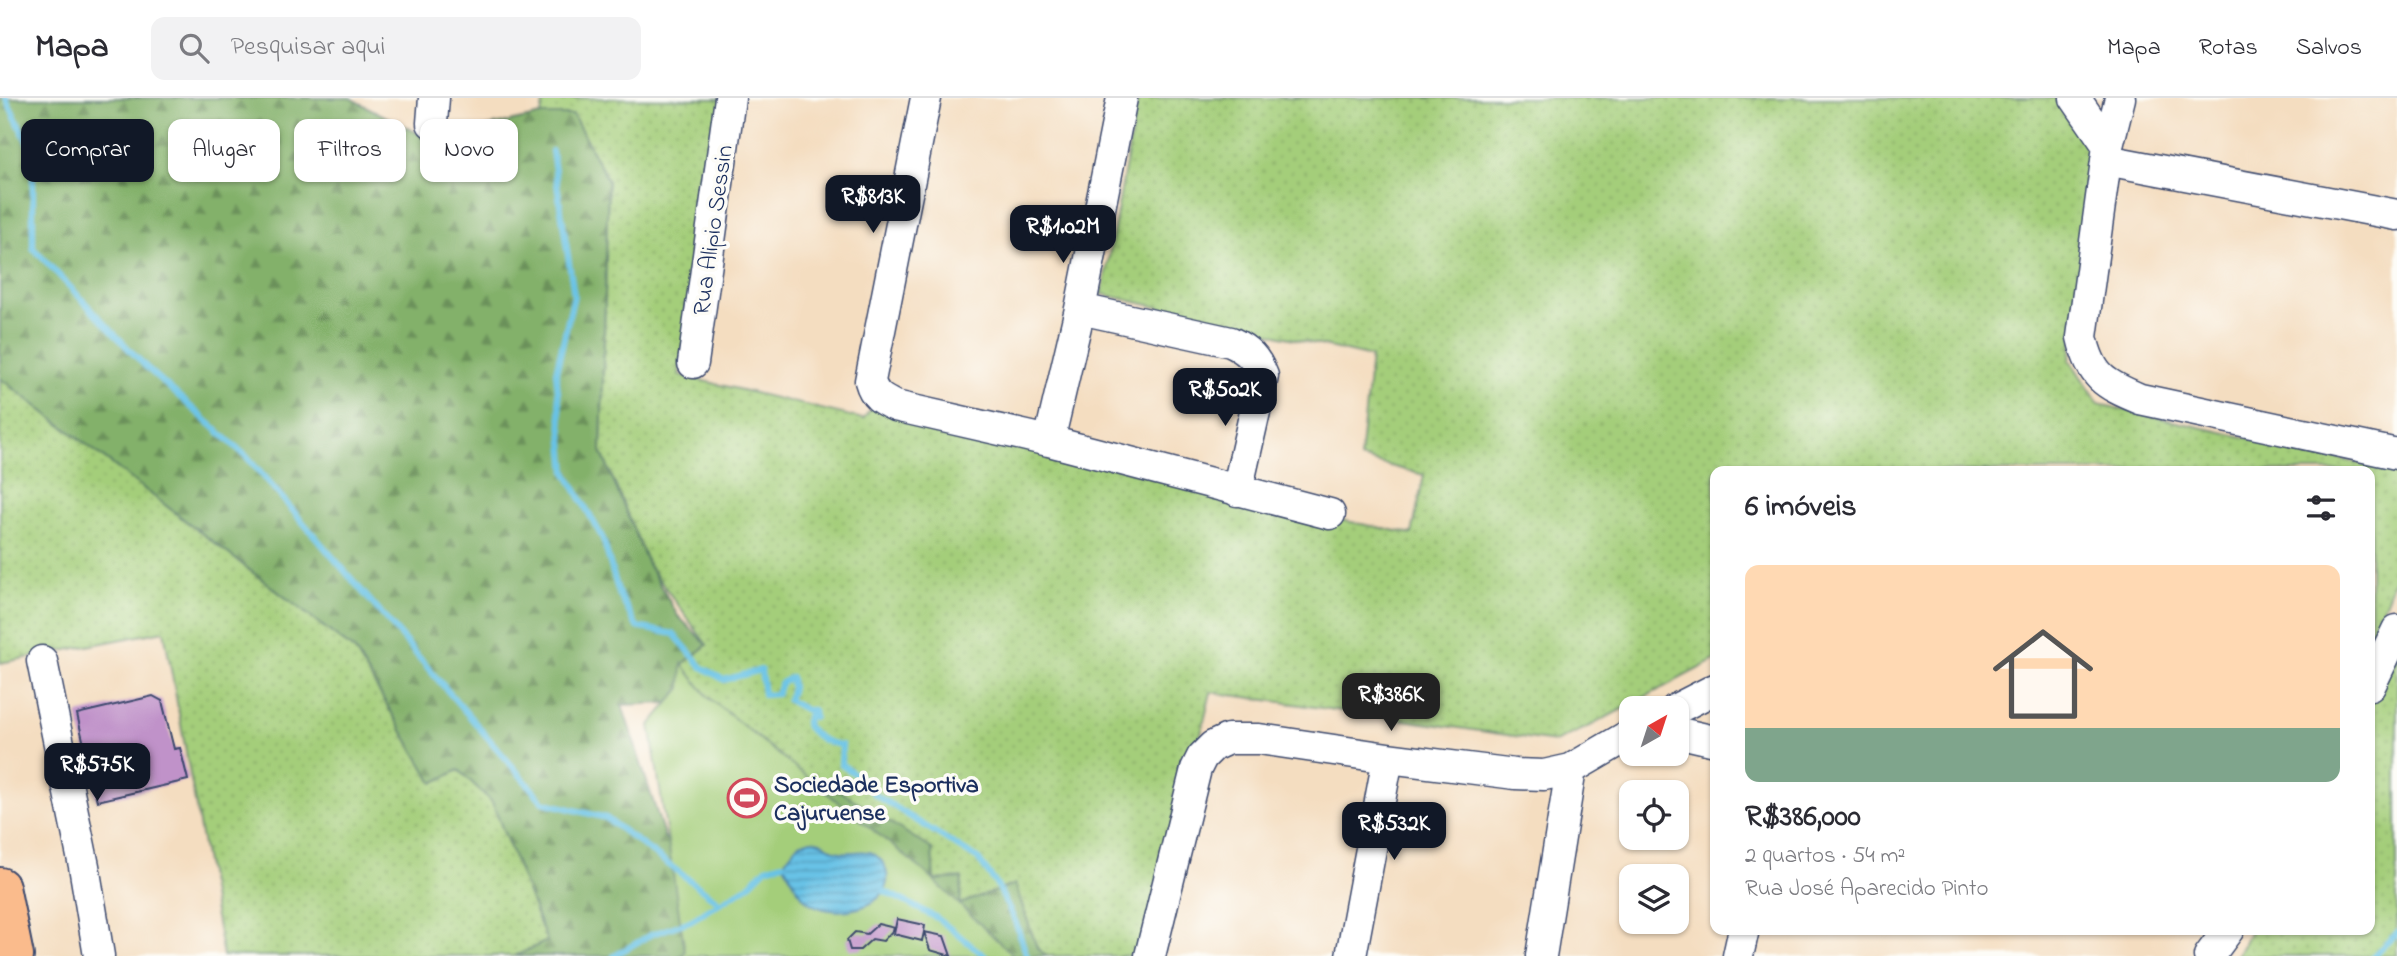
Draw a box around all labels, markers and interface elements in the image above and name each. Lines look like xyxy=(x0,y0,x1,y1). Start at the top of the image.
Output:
search box xyxy=(151,17,641,80)
text: Mapa xyxy=(35,24,109,72)
icon: search xyxy=(175,29,213,67)
text: Pesquisar aqui xyxy=(231,29,385,67)
text: Mapa xyxy=(2107,31,2161,66)
text: Rotas xyxy=(2199,31,2258,66)
text: Salvos xyxy=(2296,31,2362,66)
chip: Comprar xyxy=(21,119,154,182)
chip: Alugar xyxy=(168,119,280,182)
chip: Filtros xyxy=(294,119,406,182)
chip: Novo xyxy=(420,119,518,182)
street label: Rua Alipio Sessin xyxy=(685,143,744,318)
pin: R$813K xyxy=(816,176,930,235)
text: R$813K xyxy=(841,181,905,214)
pin: R$1.02M xyxy=(998,206,1128,265)
text: R$1.02M xyxy=(1026,211,1100,244)
pin: R$502K xyxy=(1168,368,1282,428)
text: R$502K xyxy=(1189,374,1261,407)
text: 6 imóveis xyxy=(1745,486,1857,530)
icon: filters xyxy=(2302,489,2340,527)
icon: home xyxy=(1980,611,2106,737)
pin: R$386K xyxy=(1334,674,1448,733)
text: R$386K xyxy=(1358,679,1424,712)
north arrow xyxy=(1619,696,1689,766)
map controls xyxy=(1619,696,1689,934)
pin: R$575K xyxy=(40,744,154,803)
text: R$575K xyxy=(60,749,134,782)
place label: Sociedade Esportiva Cajuruense xyxy=(774,769,979,832)
sports icon: Sociedade Esportiva Cajuruense xyxy=(726,777,768,819)
button: locate xyxy=(1619,780,1689,850)
text: R$386,000 xyxy=(1745,796,1861,840)
pin: R$532K xyxy=(1337,802,1451,862)
text: R$532K xyxy=(1358,808,1430,841)
text: 2 quartos · 54 m² xyxy=(1745,840,1905,873)
button: layers xyxy=(1619,864,1689,934)
text: Rua José Aparecido Pinto xyxy=(1745,873,1989,906)

